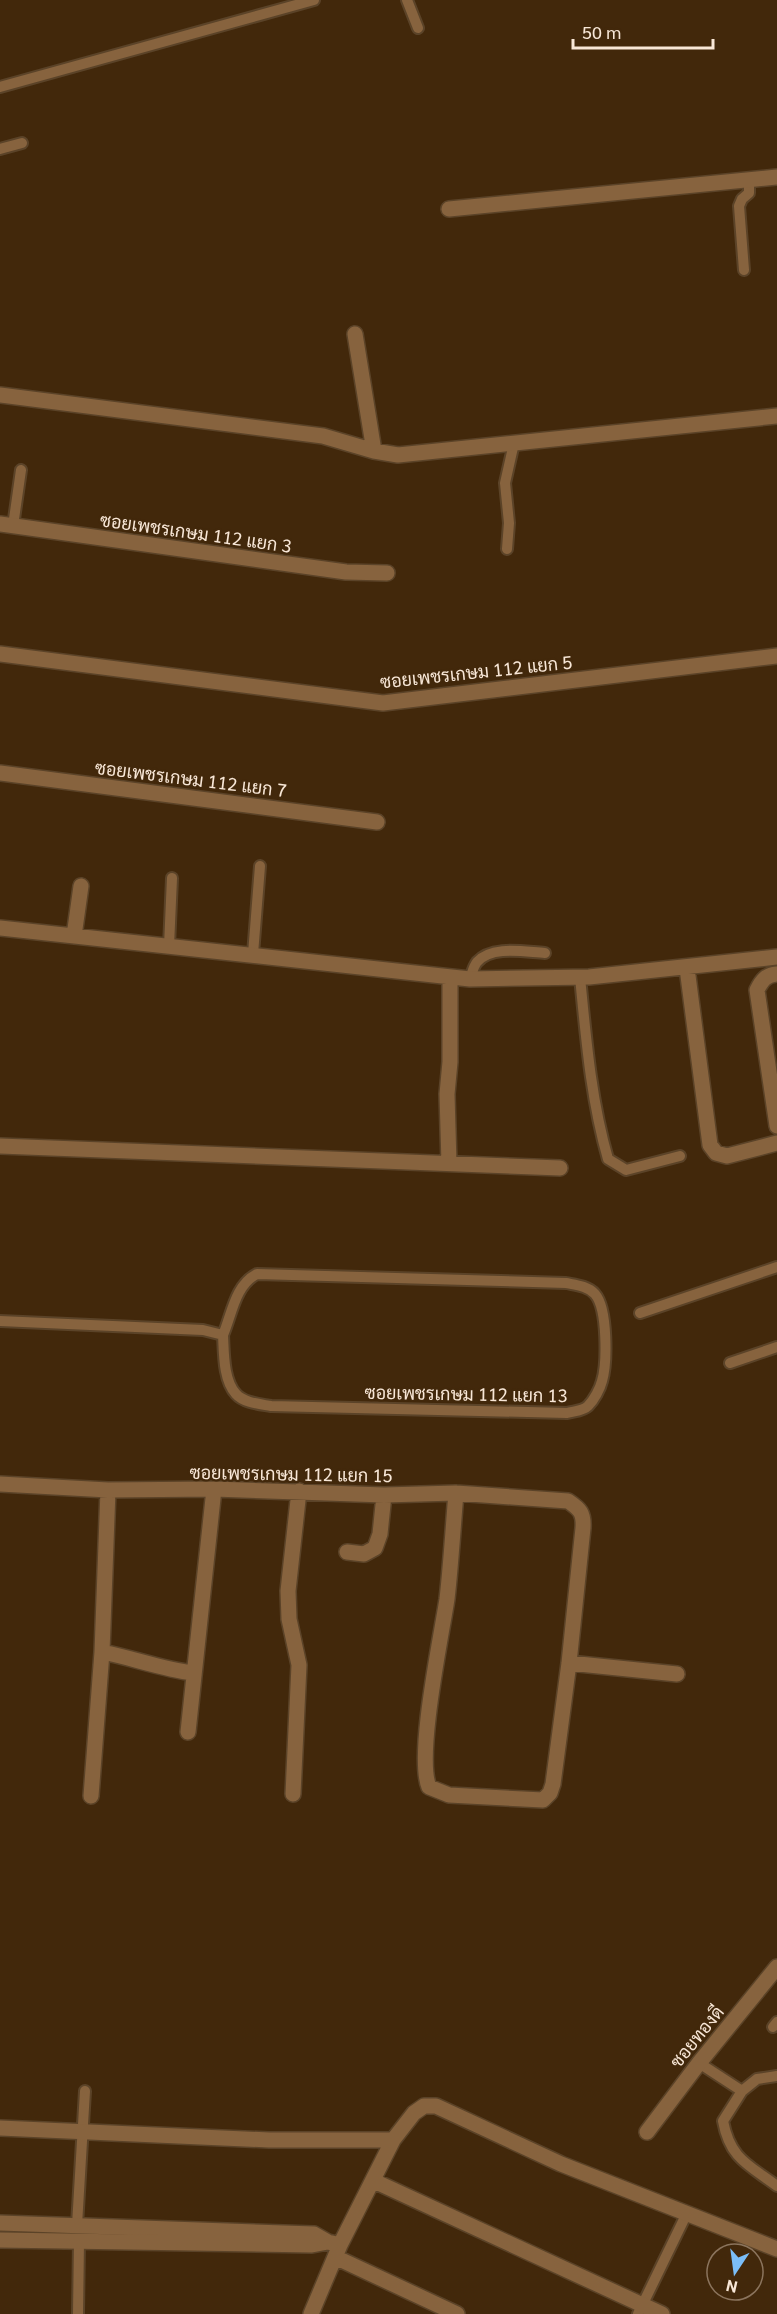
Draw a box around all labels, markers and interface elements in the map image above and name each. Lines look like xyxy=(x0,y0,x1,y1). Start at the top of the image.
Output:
scale bar xyxy=(573,12,712,50)
text: 50 m xyxy=(582,20,621,43)
street label: ซอยเพชรเกษม 112 แยก 3 xyxy=(99,507,293,557)
street label: ซอยเพชรเกษม 112 แยก 5 xyxy=(379,649,573,693)
street label: ซอยเพชรเกษม 112 แยก 7 xyxy=(94,755,288,801)
street label: ซอยเพชรเกษม 112 แยก 13 xyxy=(364,1380,568,1406)
street label: ซอยเพชรเกษม 112 แยก 15 xyxy=(189,1460,393,1486)
street label: ซอยทองดี xyxy=(664,2000,728,2072)
north arrow xyxy=(705,2242,765,2302)
text: N xyxy=(724,2276,739,2299)

